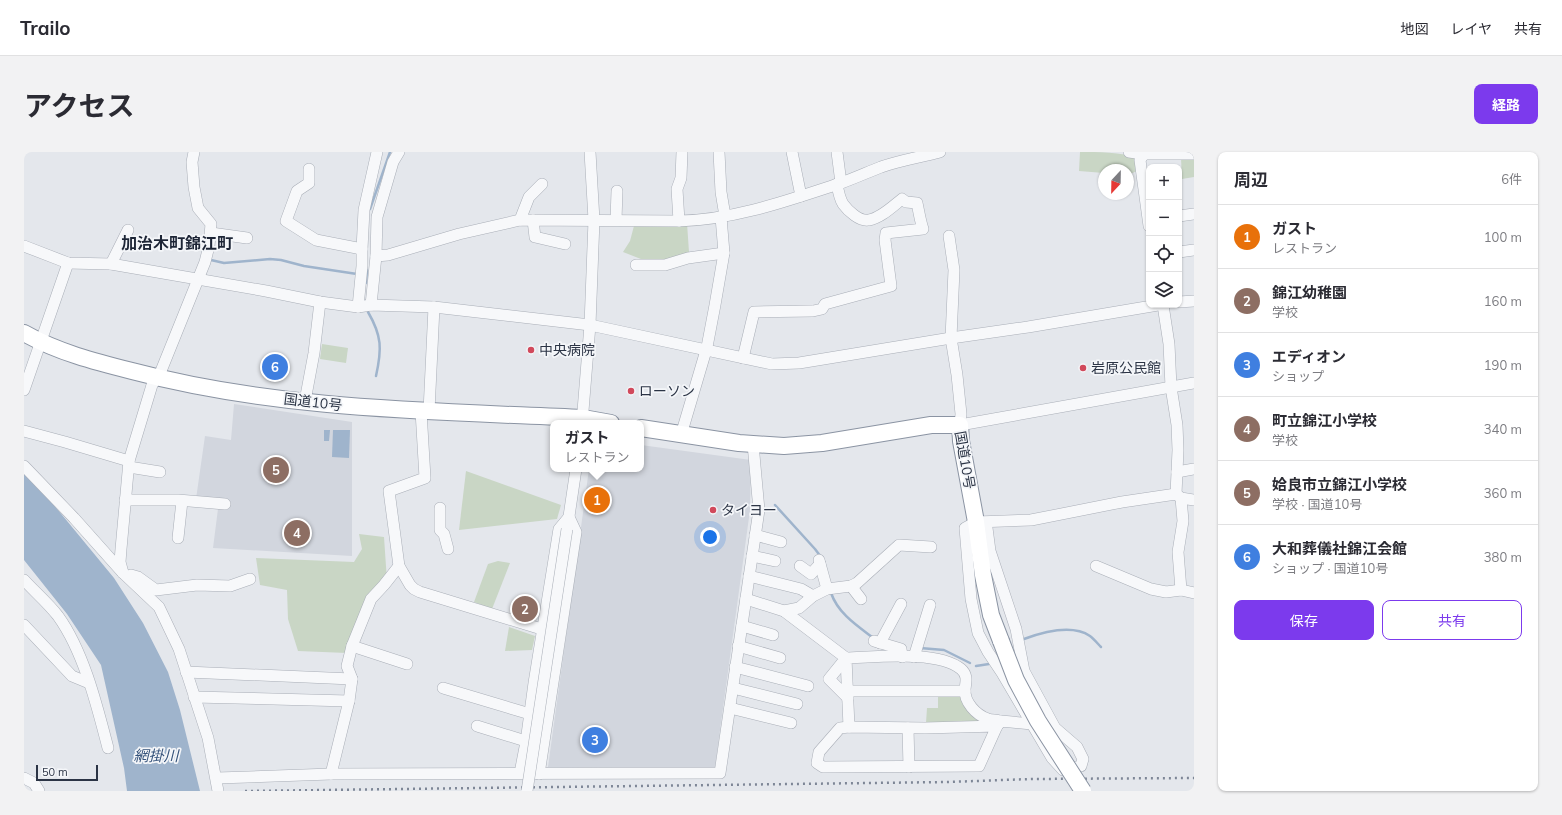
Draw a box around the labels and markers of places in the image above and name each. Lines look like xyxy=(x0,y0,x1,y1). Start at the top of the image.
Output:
place label: 中央病院 xyxy=(539,341,595,359)
marker: 中央病院 xyxy=(526,345,536,355)
pin: 6 xyxy=(262,352,288,382)
place label: 岩原公民館 xyxy=(1091,359,1161,377)
marker: 岩原公民館 xyxy=(1078,363,1088,373)
place label: ローソン xyxy=(639,382,695,400)
marker: ローソン xyxy=(626,386,636,396)
pin: 5 xyxy=(263,455,289,485)
pin: 1 xyxy=(584,485,610,515)
place label: タイヨー xyxy=(721,501,777,519)
marker: タイヨー xyxy=(708,505,718,515)
pin: 4 xyxy=(284,518,310,548)
pin: 2 xyxy=(512,594,538,624)
pin: 3 xyxy=(582,725,608,755)

